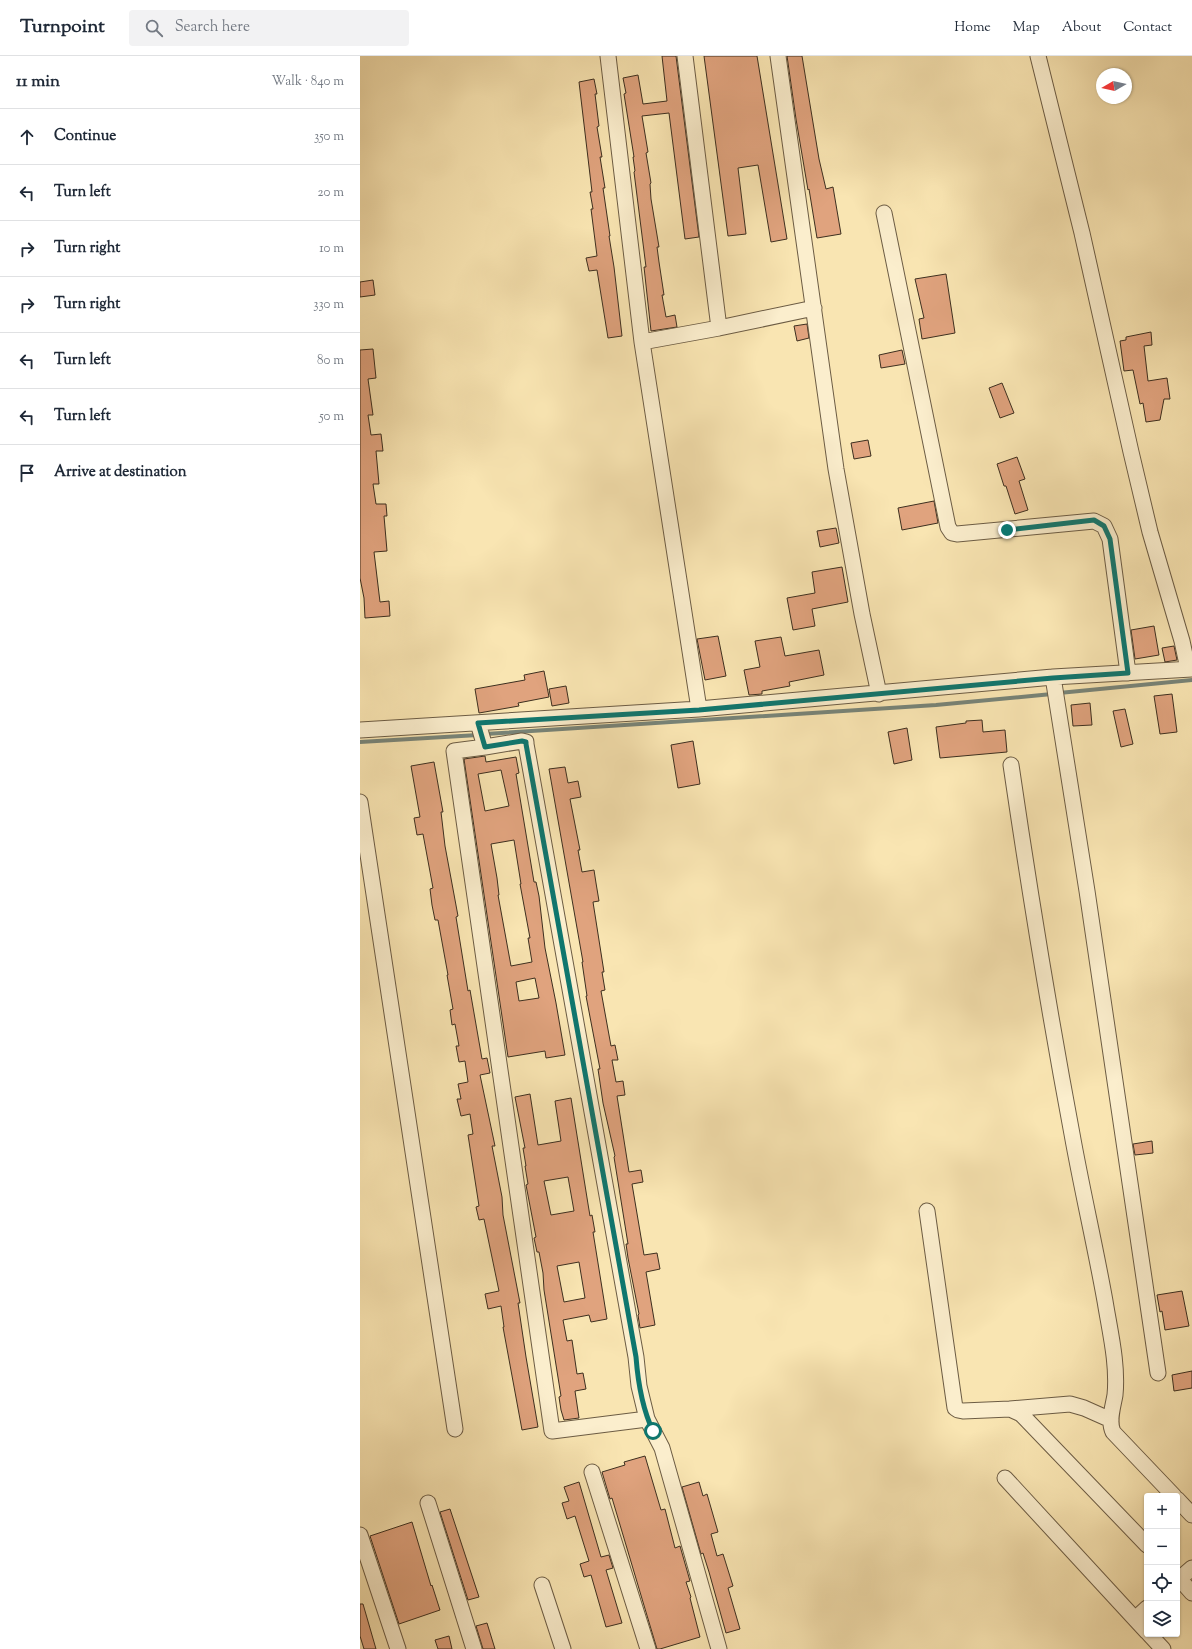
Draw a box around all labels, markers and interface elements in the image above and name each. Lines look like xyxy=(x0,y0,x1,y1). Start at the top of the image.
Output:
search box xyxy=(129,10,409,46)
text: Turnpoint xyxy=(20,14,105,41)
icon: search xyxy=(143,17,165,39)
text: Search here xyxy=(175,17,250,38)
text: Home xyxy=(954,18,991,38)
text: Map xyxy=(1013,18,1040,38)
text: About xyxy=(1062,18,1101,38)
text: Contact xyxy=(1123,18,1172,38)
north arrow xyxy=(1096,68,1132,104)
text: 11 min xyxy=(16,70,60,94)
text: Walk · 840 m xyxy=(271,73,344,91)
icon: ahead xyxy=(16,126,38,148)
text: Continue xyxy=(54,126,116,147)
text: 350 m xyxy=(314,128,344,146)
icon: left xyxy=(16,182,38,204)
text: Turn left xyxy=(54,182,111,203)
text: 20 m xyxy=(318,184,344,202)
icon: right xyxy=(16,238,38,260)
text: Turn right xyxy=(54,238,120,259)
text: 10 m xyxy=(319,240,344,258)
icon: right xyxy=(16,294,38,316)
text: Turn right xyxy=(54,294,120,315)
text: 330 m xyxy=(313,296,344,314)
icon: left xyxy=(16,350,38,372)
text: Turn left xyxy=(54,350,111,371)
text: 80 m xyxy=(317,352,344,370)
icon: left xyxy=(16,406,38,428)
text: Turn left xyxy=(54,406,111,427)
text: 50 m xyxy=(319,408,344,426)
icon: arrive xyxy=(16,462,38,484)
text: Arrive at destination xyxy=(54,462,187,483)
route end xyxy=(998,521,1016,539)
route start xyxy=(644,1422,662,1440)
map controls xyxy=(1144,1493,1180,1637)
button: + xyxy=(1144,1493,1180,1529)
button: − xyxy=(1144,1529,1180,1565)
button: locate xyxy=(1144,1565,1180,1601)
button: layers xyxy=(1144,1601,1180,1637)

